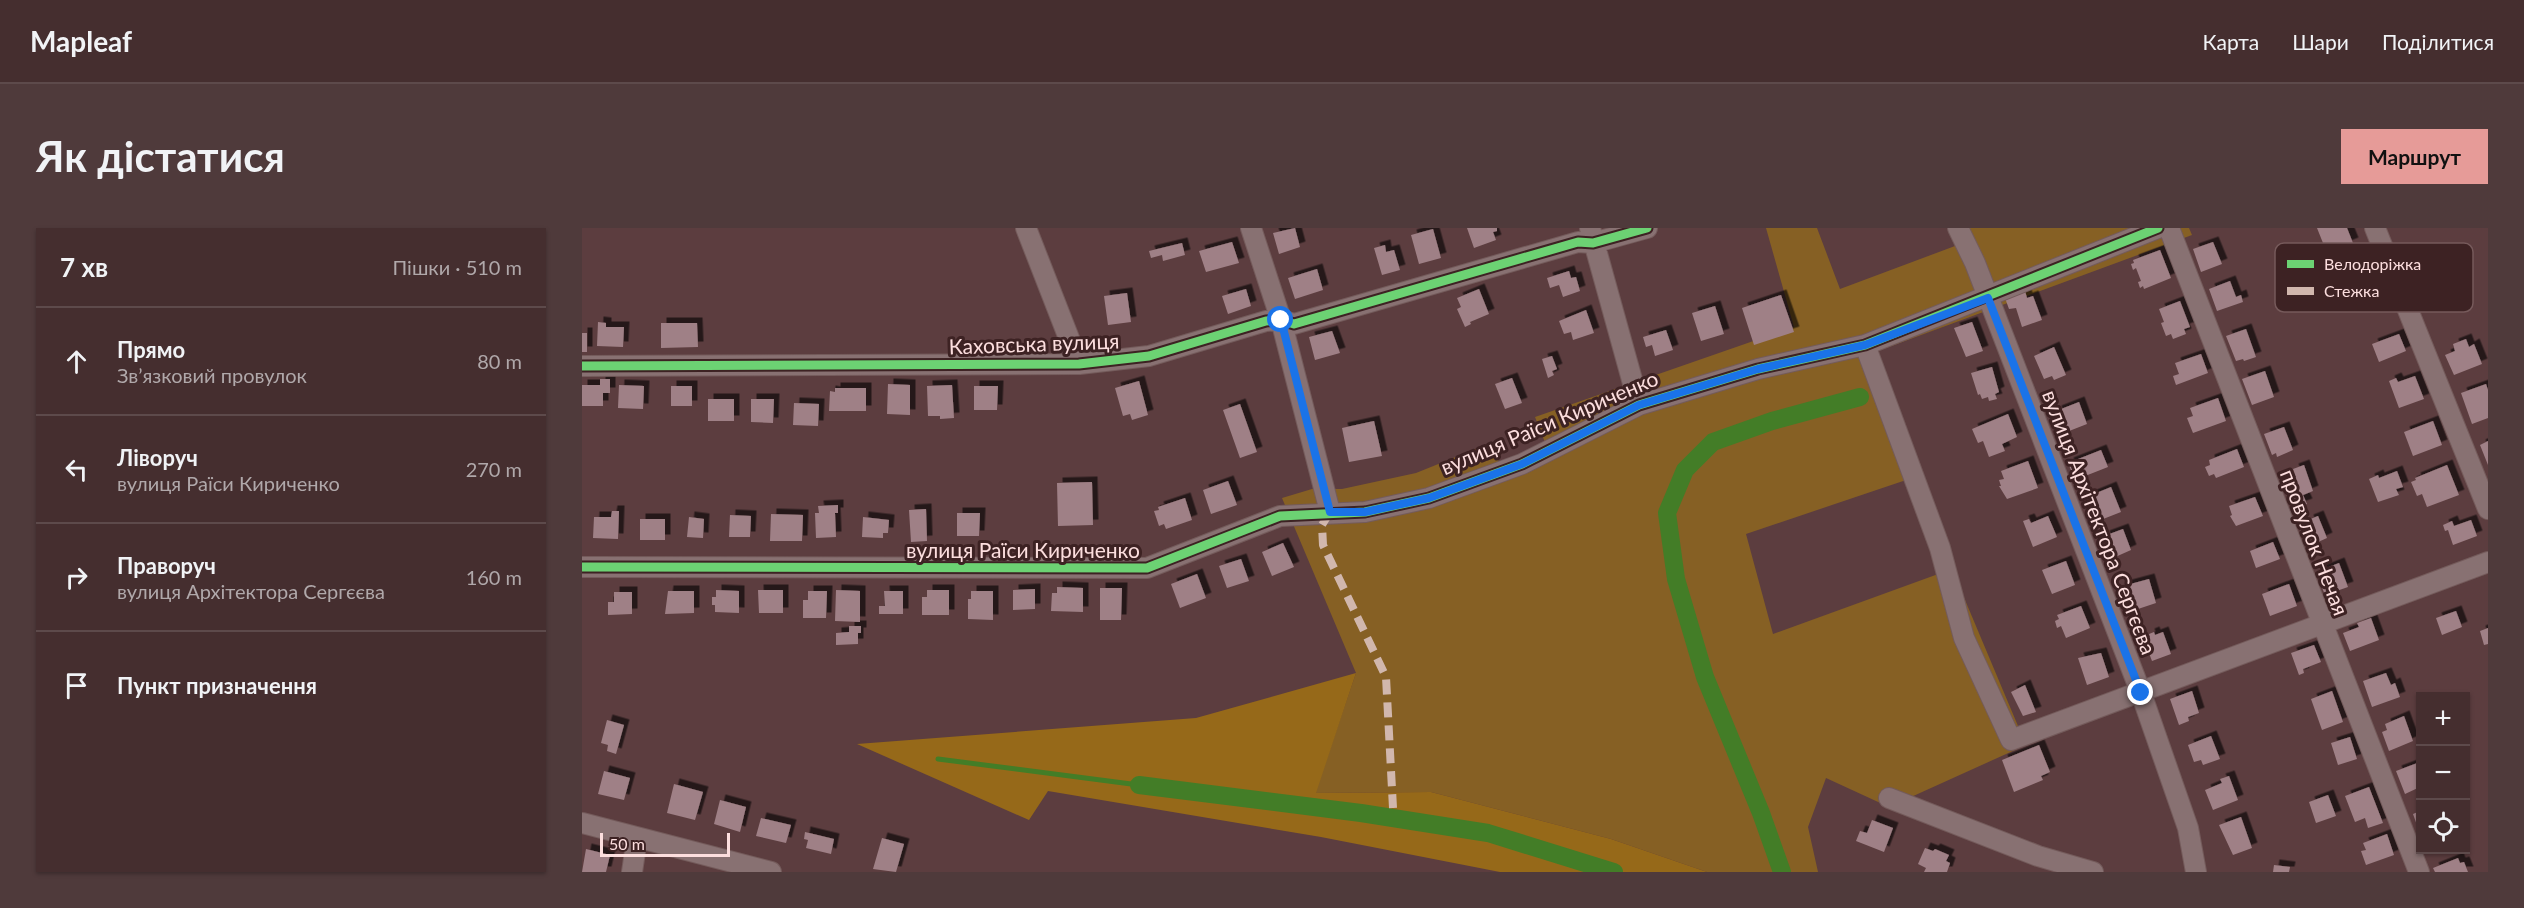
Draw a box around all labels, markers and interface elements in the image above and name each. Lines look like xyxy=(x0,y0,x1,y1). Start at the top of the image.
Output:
text: Mapleaf xyxy=(30,24,132,58)
text: Карта xyxy=(2203,29,2259,54)
text: Шари xyxy=(2292,29,2349,54)
text: Поділитися xyxy=(2382,29,2494,54)
button: Маршрут xyxy=(2341,129,2488,184)
text: Як дістатися xyxy=(36,131,285,181)
legend xyxy=(2275,243,2473,312)
text: 7 хв xyxy=(60,251,108,283)
text: Велодоріжка xyxy=(2324,254,2421,273)
text: Пішки · 510 m xyxy=(393,255,522,279)
text: Стежка xyxy=(2324,281,2379,300)
route start xyxy=(1267,306,1293,332)
street label: Каховська вулиця xyxy=(948,328,1120,358)
text: Прямо xyxy=(117,336,185,363)
icon: ahead xyxy=(60,345,93,378)
text: 80 m xyxy=(477,349,522,373)
text: Звʼязковий провулок xyxy=(117,363,307,387)
street label: вулиця Раїси Кириченко xyxy=(1436,365,1662,479)
street label: вулиця Архітектора Сергєєва xyxy=(2038,386,2162,658)
text: Ліворуч xyxy=(117,444,198,471)
icon: left xyxy=(60,453,93,486)
text: 270 m xyxy=(466,457,522,481)
street label: провулок Нечая xyxy=(2276,465,2354,619)
text: вулиця Раїси Кириченко xyxy=(117,471,340,495)
street label: вулиця Раїси Кириченко xyxy=(906,537,1140,562)
text: Праворуч xyxy=(117,552,216,579)
icon: right xyxy=(60,561,93,594)
text: 160 m xyxy=(466,565,522,589)
text: вулиця Архітектора Сергєєва xyxy=(117,579,385,603)
icon: arrive xyxy=(60,669,93,702)
text: Пункт призначення xyxy=(117,672,317,699)
route end xyxy=(2127,679,2153,705)
map controls xyxy=(2416,692,2470,854)
button: + xyxy=(2416,692,2470,746)
button: − xyxy=(2416,746,2470,800)
button: locate xyxy=(2416,800,2470,854)
scale bar xyxy=(600,830,730,858)
text: 50 m xyxy=(609,834,645,853)

